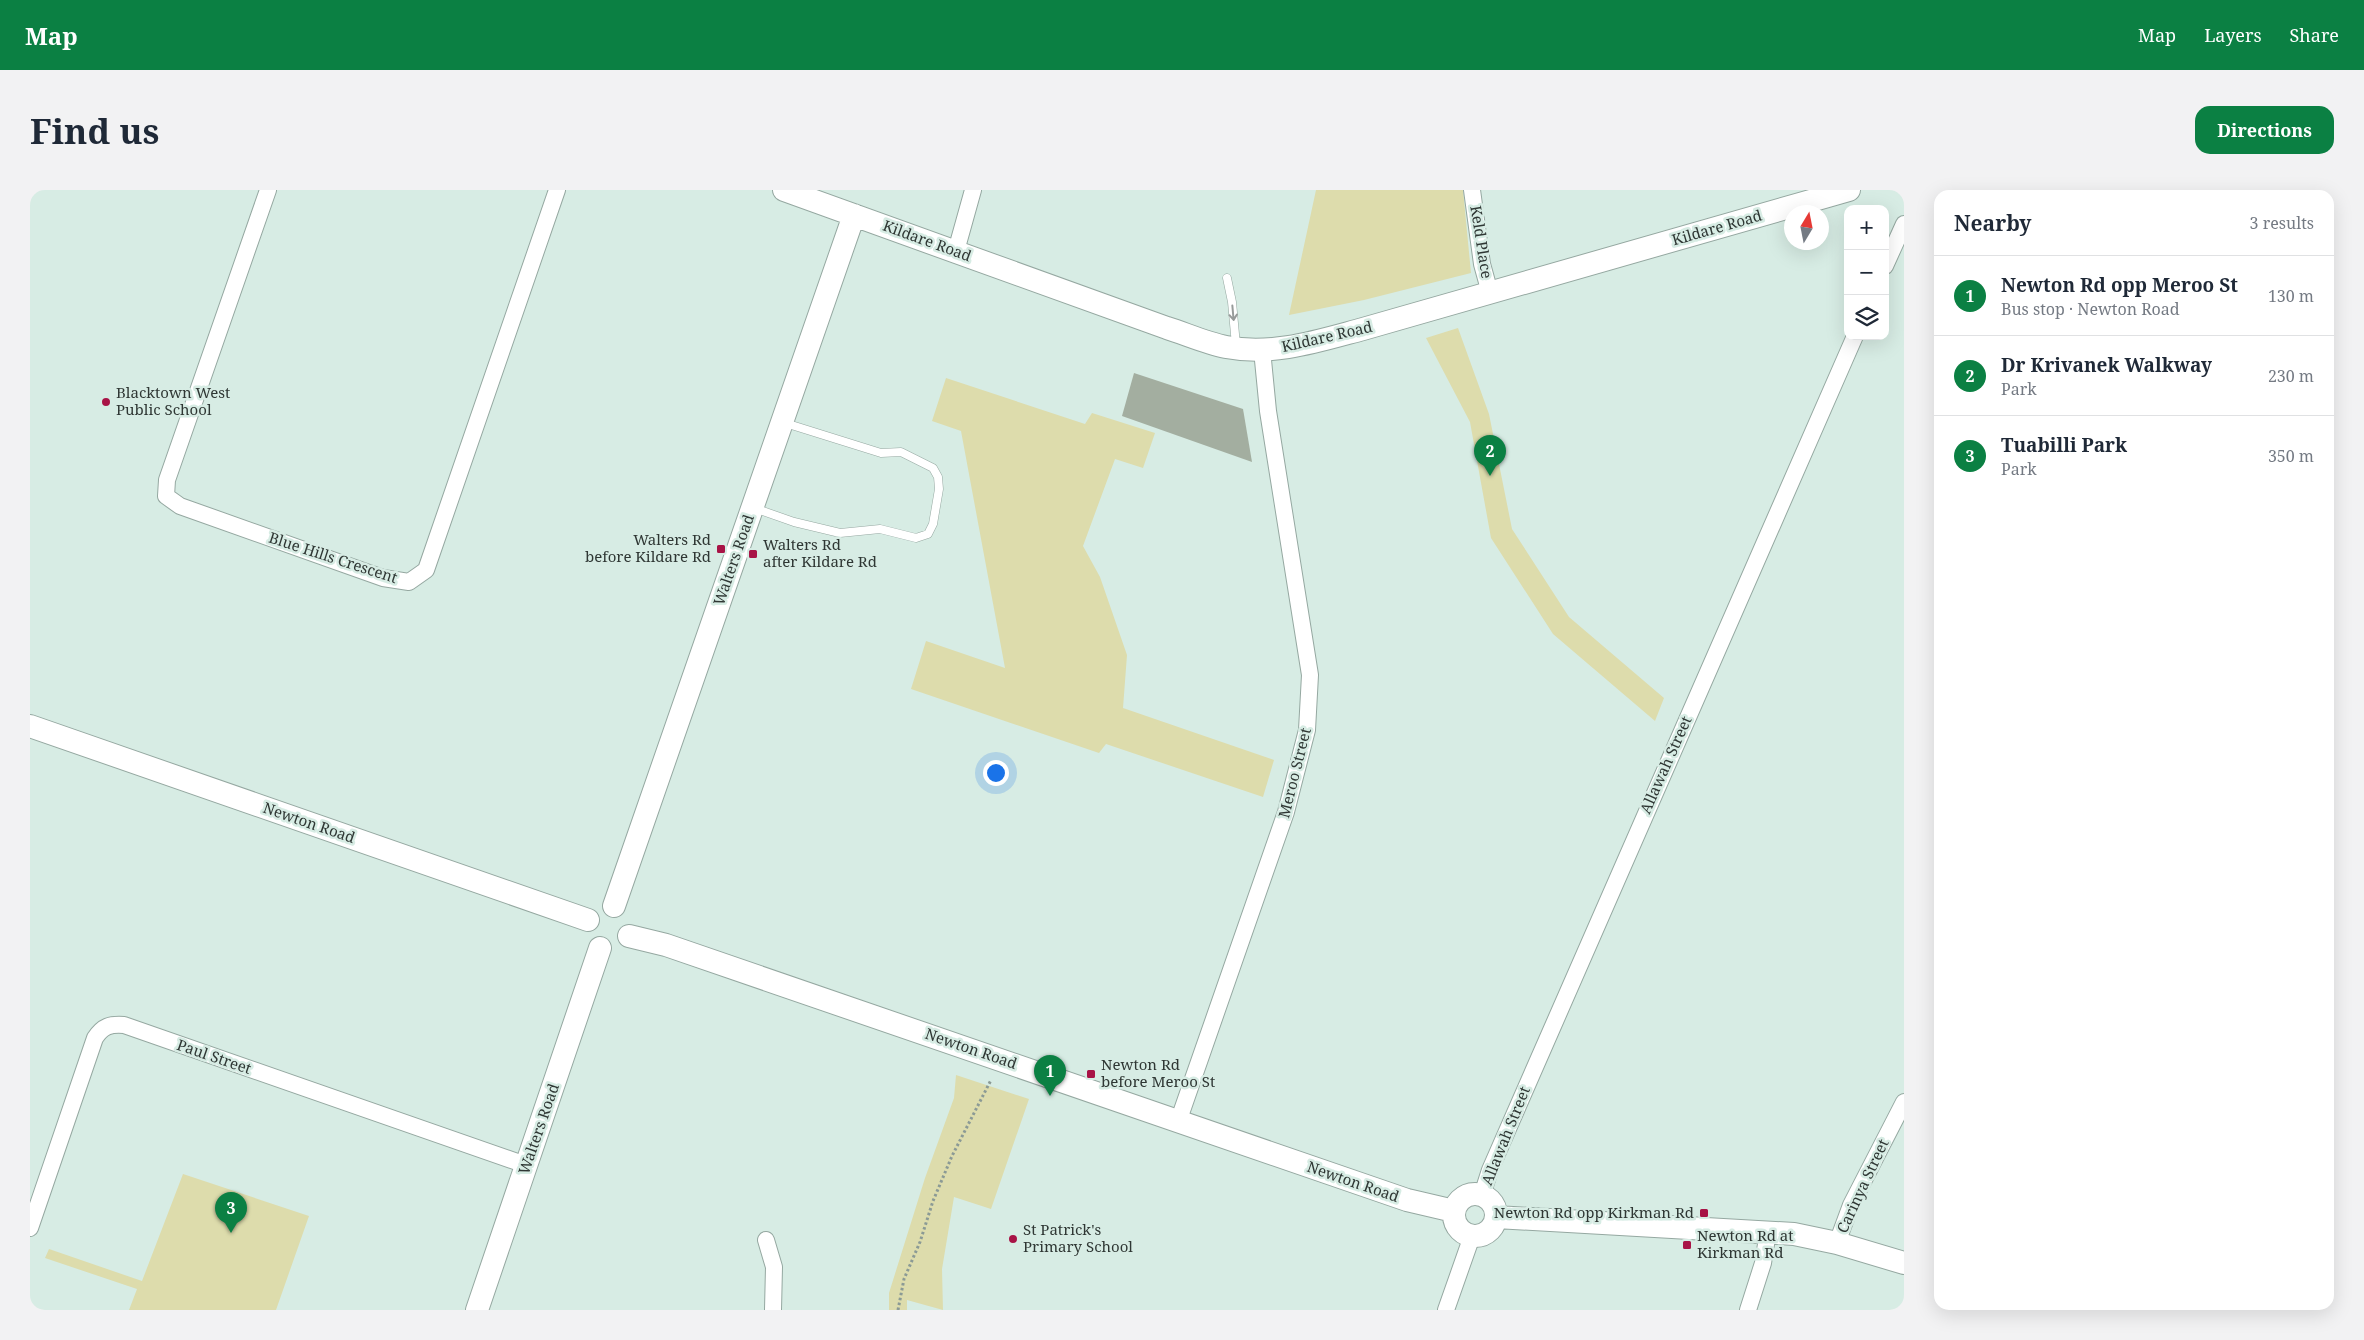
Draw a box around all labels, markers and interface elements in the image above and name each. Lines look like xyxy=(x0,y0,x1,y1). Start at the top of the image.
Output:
text: Map xyxy=(25,19,78,52)
text: Map xyxy=(2138,23,2176,47)
text: Layers xyxy=(2204,23,2262,47)
text: Share xyxy=(2290,23,2339,47)
button: Directions xyxy=(2195,106,2334,154)
text: Find us xyxy=(30,107,159,154)
street label: Keld Place xyxy=(1466,204,1498,280)
street label: Kildare Road xyxy=(1669,205,1764,249)
north arrow xyxy=(1784,205,1829,250)
map controls xyxy=(1844,205,1889,340)
button: + xyxy=(1844,205,1889,250)
text: Nearby xyxy=(1954,209,2032,237)
text: 3 results xyxy=(2250,212,2314,234)
street label: Kildare Road xyxy=(880,215,974,265)
button: − xyxy=(1844,250,1889,295)
text: Newton Rd opp Meroo St xyxy=(2001,272,2238,298)
text: 1 xyxy=(1965,285,1975,307)
text: 130 m xyxy=(2268,285,2314,307)
button: layers xyxy=(1844,295,1889,340)
text: Bus stop · Newton Road xyxy=(2001,298,2180,320)
one-way arrow xyxy=(1228,304,1238,320)
street label: Kildare Road xyxy=(1279,316,1374,356)
text: Dr Krivanek Walkway xyxy=(2001,352,2212,378)
text: 2 xyxy=(1965,365,1975,387)
text: 230 m xyxy=(2268,365,2314,387)
text: Park xyxy=(2001,378,2037,400)
place label: Blacktown West Public School xyxy=(116,382,230,419)
marker: Blacktown West Public School xyxy=(100,396,112,408)
text: Tuabilli Park xyxy=(2001,432,2127,458)
pin: 2 xyxy=(1474,435,1506,476)
text: 3 xyxy=(1965,445,1975,467)
text: 350 m xyxy=(2268,445,2314,467)
text: Park xyxy=(2001,458,2037,480)
street label: Walters Road xyxy=(708,512,758,608)
street label: Blue Hills Crescent xyxy=(266,527,400,587)
place label: Walters Rd before Kildare Rd xyxy=(585,529,711,566)
place label: Walters Rd after Kildare Rd xyxy=(763,534,877,571)
marker: Walters Rd before Kildare Rd xyxy=(715,543,727,555)
marker: Walters Rd after Kildare Rd xyxy=(747,548,759,560)
street label: Allawah Street xyxy=(1635,713,1696,817)
street label: Meroo Street xyxy=(1273,726,1315,820)
your location xyxy=(983,760,1009,786)
street label: Newton Road xyxy=(261,797,358,847)
street label: Newton Road xyxy=(923,1023,1020,1073)
street label: Paul Street xyxy=(174,1034,254,1078)
place label: Newton Rd before Meroo St xyxy=(1101,1054,1215,1091)
pin: 1 xyxy=(1034,1055,1066,1096)
marker: Newton Rd before Meroo St xyxy=(1085,1068,1097,1080)
street label: Walters Road xyxy=(513,1081,563,1177)
street label: Allawah Street xyxy=(1476,1083,1534,1188)
street label: Carinya Street xyxy=(1832,1135,1893,1236)
street label: Newton Road xyxy=(1305,1156,1402,1206)
pin: 3 xyxy=(215,1192,247,1233)
place label: Newton Rd opp Kirkman Rd xyxy=(1494,1202,1694,1222)
marker: Newton Rd opp Kirkman Rd xyxy=(1698,1207,1710,1219)
place label: St Patrick's Primary School xyxy=(1023,1219,1133,1256)
place label: Newton Rd at Kirkman Rd xyxy=(1697,1225,1794,1262)
marker: St Patrick's Primary School xyxy=(1007,1233,1019,1245)
marker: Newton Rd at Kirkman Rd xyxy=(1681,1239,1693,1251)

